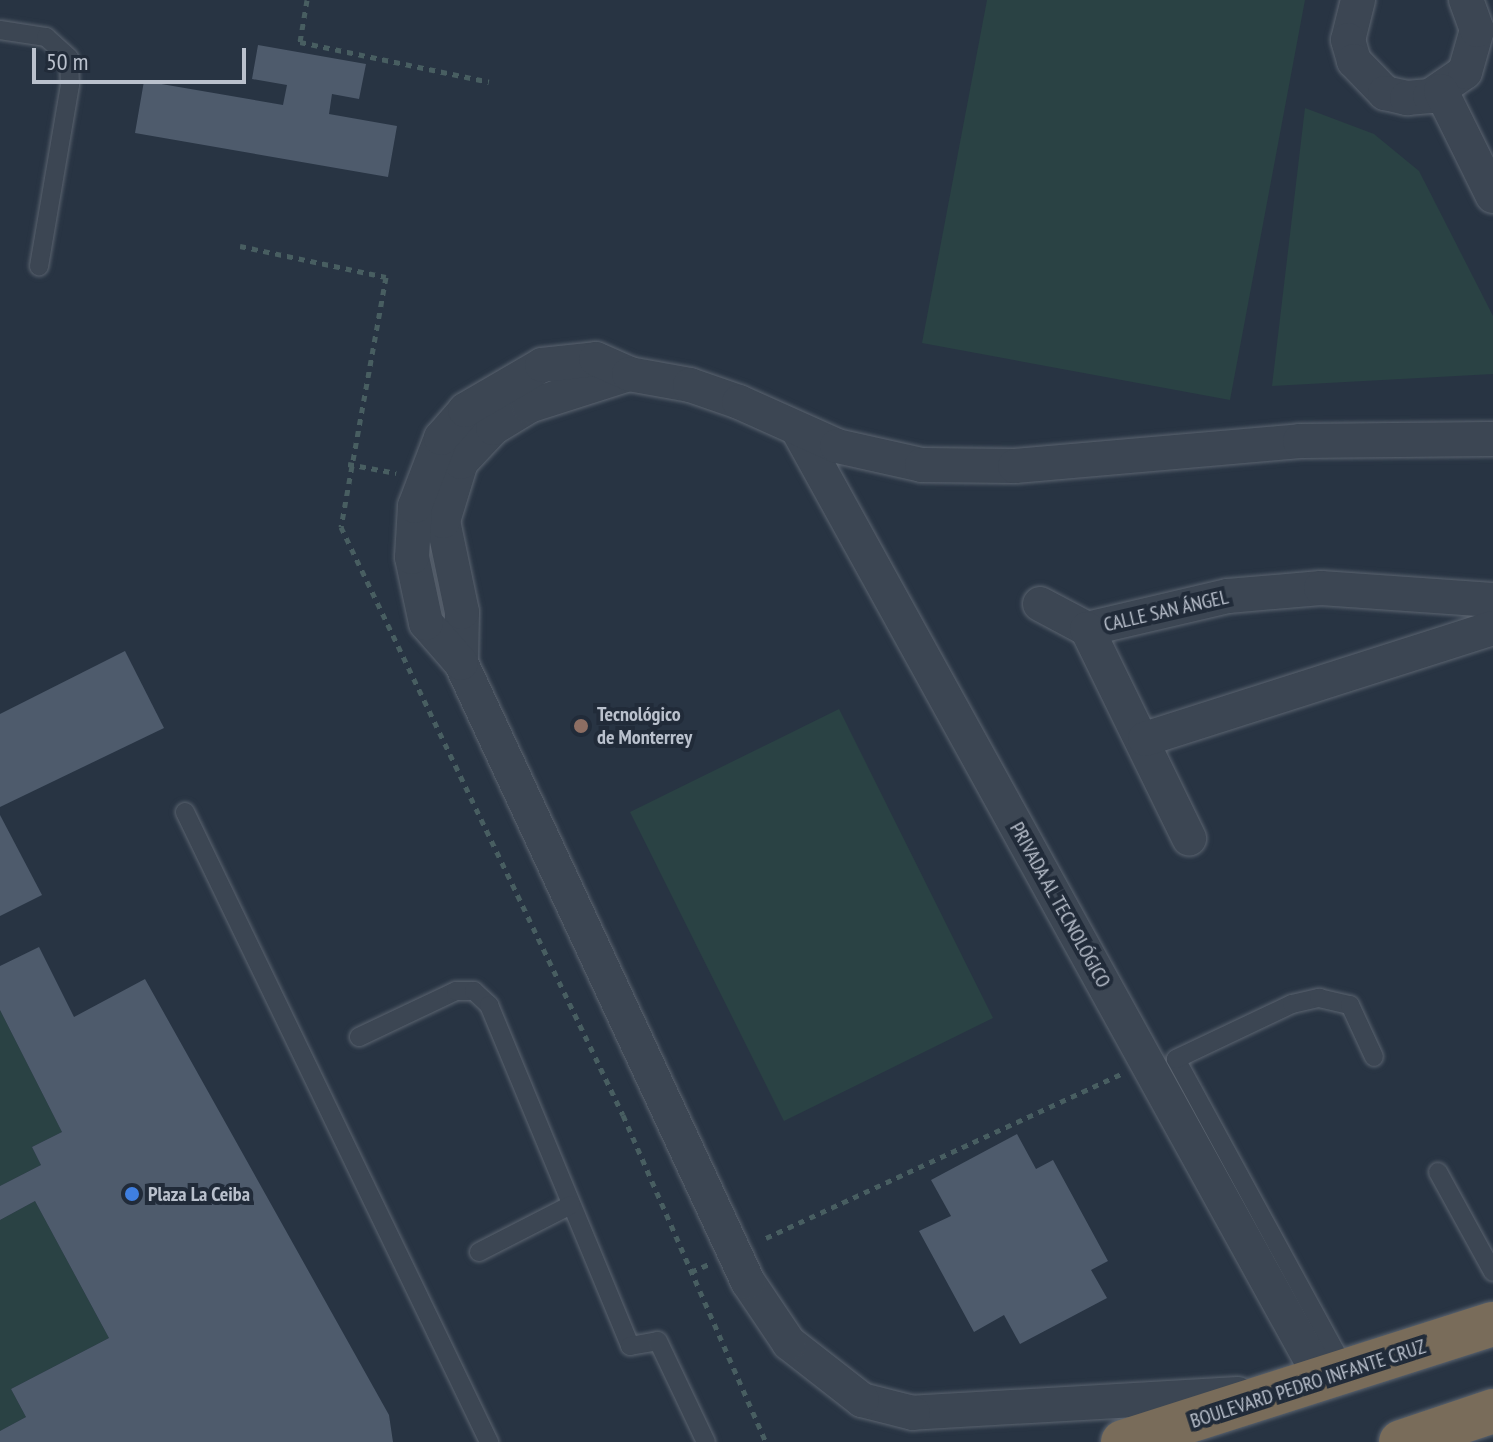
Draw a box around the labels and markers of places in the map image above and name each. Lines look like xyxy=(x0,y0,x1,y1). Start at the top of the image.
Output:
place label: Tecnológico de Monterrey xyxy=(597,702,692,749)
marker: Tecnológico de Monterrey xyxy=(572,717,590,735)
place label: Plaza La Ceiba xyxy=(148,1182,250,1206)
marker: Plaza La Ceiba xyxy=(123,1185,141,1203)

